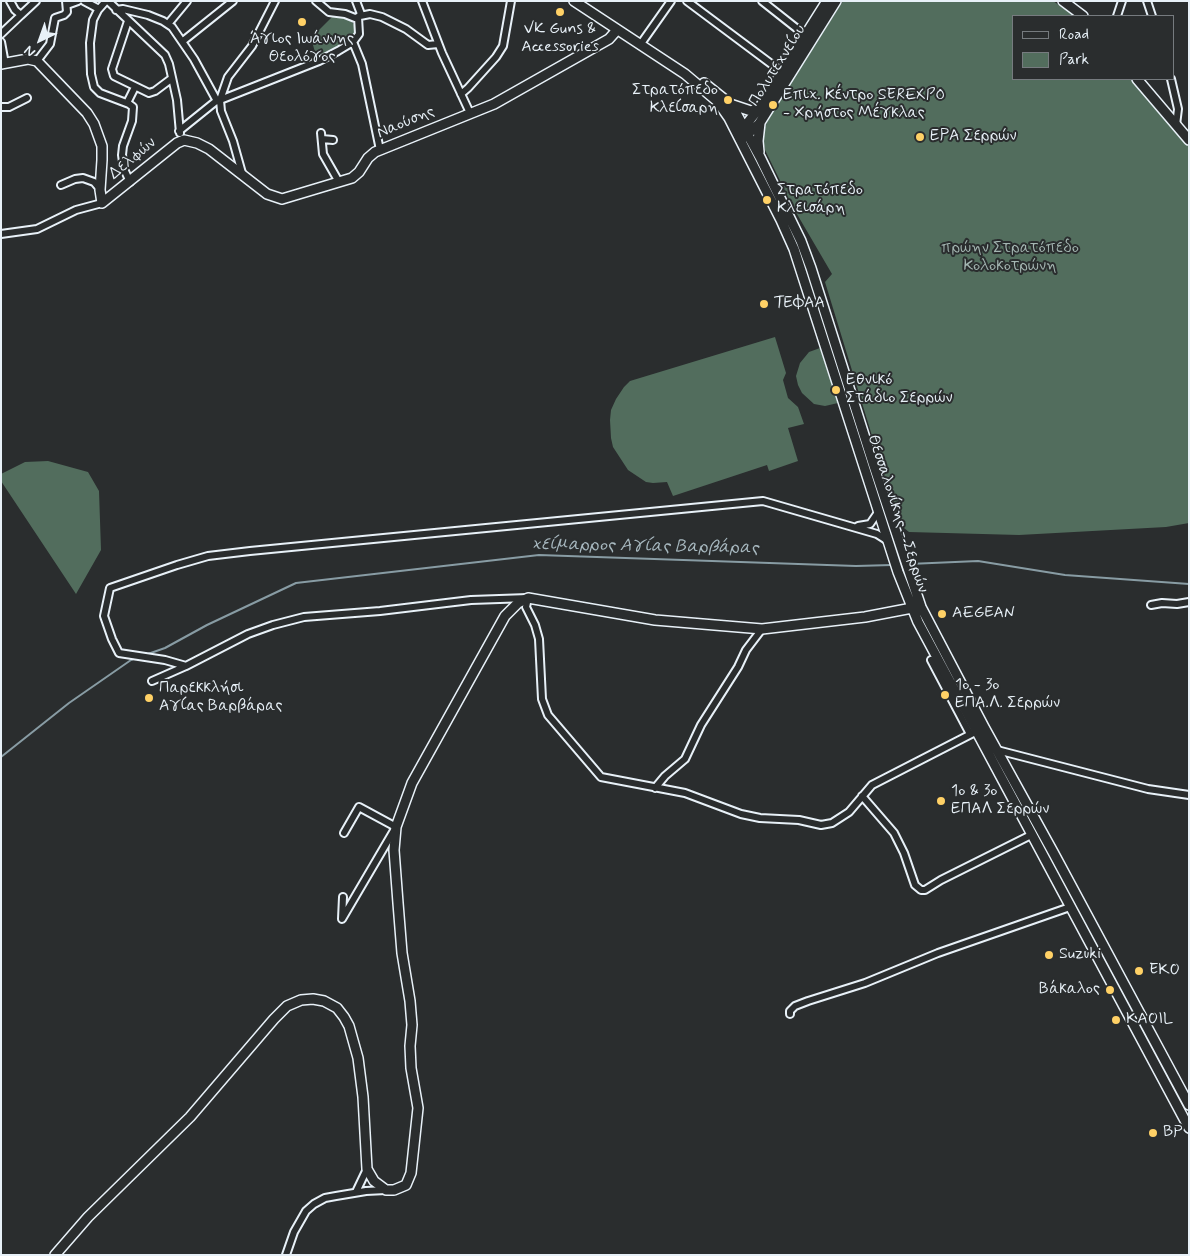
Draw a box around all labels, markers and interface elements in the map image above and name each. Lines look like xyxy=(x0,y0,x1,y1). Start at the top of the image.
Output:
marker: VK Guns & Accessories xyxy=(554,6,566,18)
north arrow xyxy=(15,15,65,65)
legend xyxy=(1012,15,1175,80)
marker: Άγιος Ιωάννης Θεολόγος xyxy=(296,16,308,28)
place label: VK Guns & Accessories xyxy=(521,20,599,58)
street label: Πολυτεχνείου xyxy=(745,22,811,110)
text: Road xyxy=(1059,25,1089,45)
place label: Άγιος Ιωάννης Θεολόγος xyxy=(250,30,354,68)
text: N xyxy=(20,41,39,61)
text: Park xyxy=(1059,50,1089,70)
place label: Στρατόπεδο Κλείσαρη xyxy=(632,81,718,119)
place label: Επιχ. Κέντρο SEREXPO - Χρήστος Μέγκλας xyxy=(783,86,945,124)
marker: Στρατόπεδο Κλείσαρη xyxy=(722,94,734,106)
marker: Επιχ. Κέντρο SEREXPO - Χρήστος Μέγκλας xyxy=(767,99,779,111)
street label: Ναούσης xyxy=(374,102,438,144)
place label: ΕΡΑ Σερρών xyxy=(930,127,1016,147)
marker: ΕΡΑ Σερρών xyxy=(914,131,926,143)
street label: Δελφών xyxy=(106,134,160,184)
place label: Στρατόπεδο Κλεισάρη xyxy=(777,181,863,219)
marker: Στρατόπεδο Κλεισάρη xyxy=(761,194,773,206)
park label: πρώην Στρατόπεδο Κολοκοτρώνη xyxy=(941,239,1079,277)
place label: ΤΕΦΑΑ xyxy=(774,294,825,314)
marker: ΤΕΦΑΑ xyxy=(758,298,770,310)
place label: Εθνικό Στάδιο Σερρών xyxy=(846,371,952,409)
marker: Εθνικό Στάδιο Σερρών xyxy=(830,384,842,396)
street label: Θεσσαλονίκης - Σερρών xyxy=(862,433,932,595)
water label: χείμαρρος Αγίας Βαρβάρας xyxy=(531,534,759,560)
place label: AEGEAN xyxy=(952,604,1015,624)
marker: AEGEAN xyxy=(936,608,948,620)
place label: 1ο - 3ο ΕΠΑ.Λ. Σερρών xyxy=(955,676,1060,714)
place label: Παρεκκλήσι Αγίας Βαρβάρας xyxy=(159,679,282,717)
marker: 1ο - 3ο ΕΠΑ.Λ. Σερρών xyxy=(939,689,951,701)
marker: Παρεκκλήσι Αγίας Βαρβάρας xyxy=(143,692,155,704)
place label: 1ο & 3ο ΕΠΑΛ Σερρών xyxy=(951,782,1049,820)
marker: 1ο & 3ο ΕΠΑΛ Σερρών xyxy=(935,795,947,807)
place label: Suzuki xyxy=(1059,945,1101,965)
marker: Suzuki xyxy=(1043,949,1055,961)
place label: EKO xyxy=(1149,961,1180,981)
marker: EKO xyxy=(1133,965,1145,977)
place label: Βάκαλος xyxy=(1039,980,1100,1000)
marker: Βάκαλος xyxy=(1104,984,1116,996)
place label: KAOIL xyxy=(1126,1010,1173,1030)
marker: KAOIL xyxy=(1110,1014,1122,1026)
place label: BP xyxy=(1163,1123,1182,1143)
marker: BP xyxy=(1147,1127,1159,1139)

